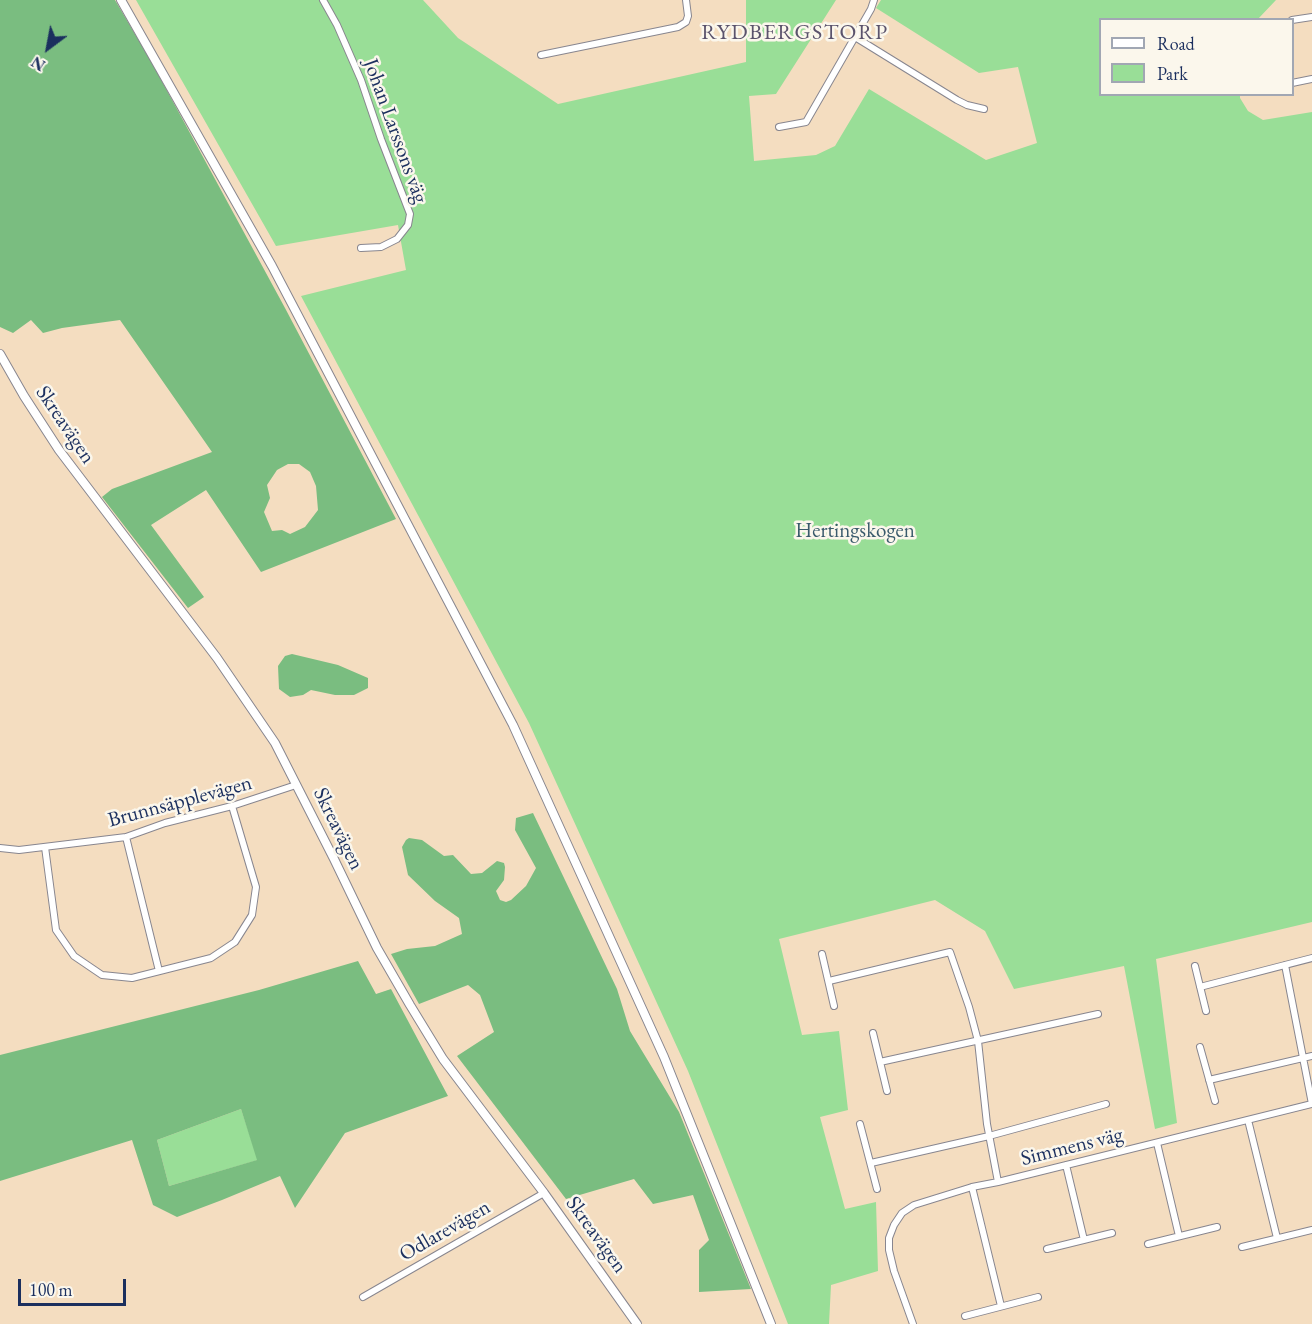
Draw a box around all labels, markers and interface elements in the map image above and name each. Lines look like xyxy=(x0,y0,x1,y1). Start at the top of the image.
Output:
north arrow xyxy=(18,18,78,78)
legend xyxy=(1099,18,1294,96)
district label: RYDBERGSTORP xyxy=(701,20,889,46)
text: Road xyxy=(1157,32,1195,55)
text: N xyxy=(27,51,49,76)
street label: Johan Larssons väg xyxy=(357,55,433,207)
text: Park xyxy=(1157,62,1188,85)
street label: Skreavägen xyxy=(30,381,100,469)
park label: Hertingskogen xyxy=(795,518,915,544)
street label: Brunnsäpplevägen xyxy=(105,771,255,833)
street label: Skreavägen xyxy=(307,784,369,874)
street label: Simmens väg xyxy=(1018,1122,1126,1172)
street label: Skreavägen xyxy=(560,1192,632,1278)
street label: Odlarevägen xyxy=(395,1195,495,1267)
scale bar xyxy=(21,1267,129,1305)
text: 100 m xyxy=(29,1278,73,1301)

